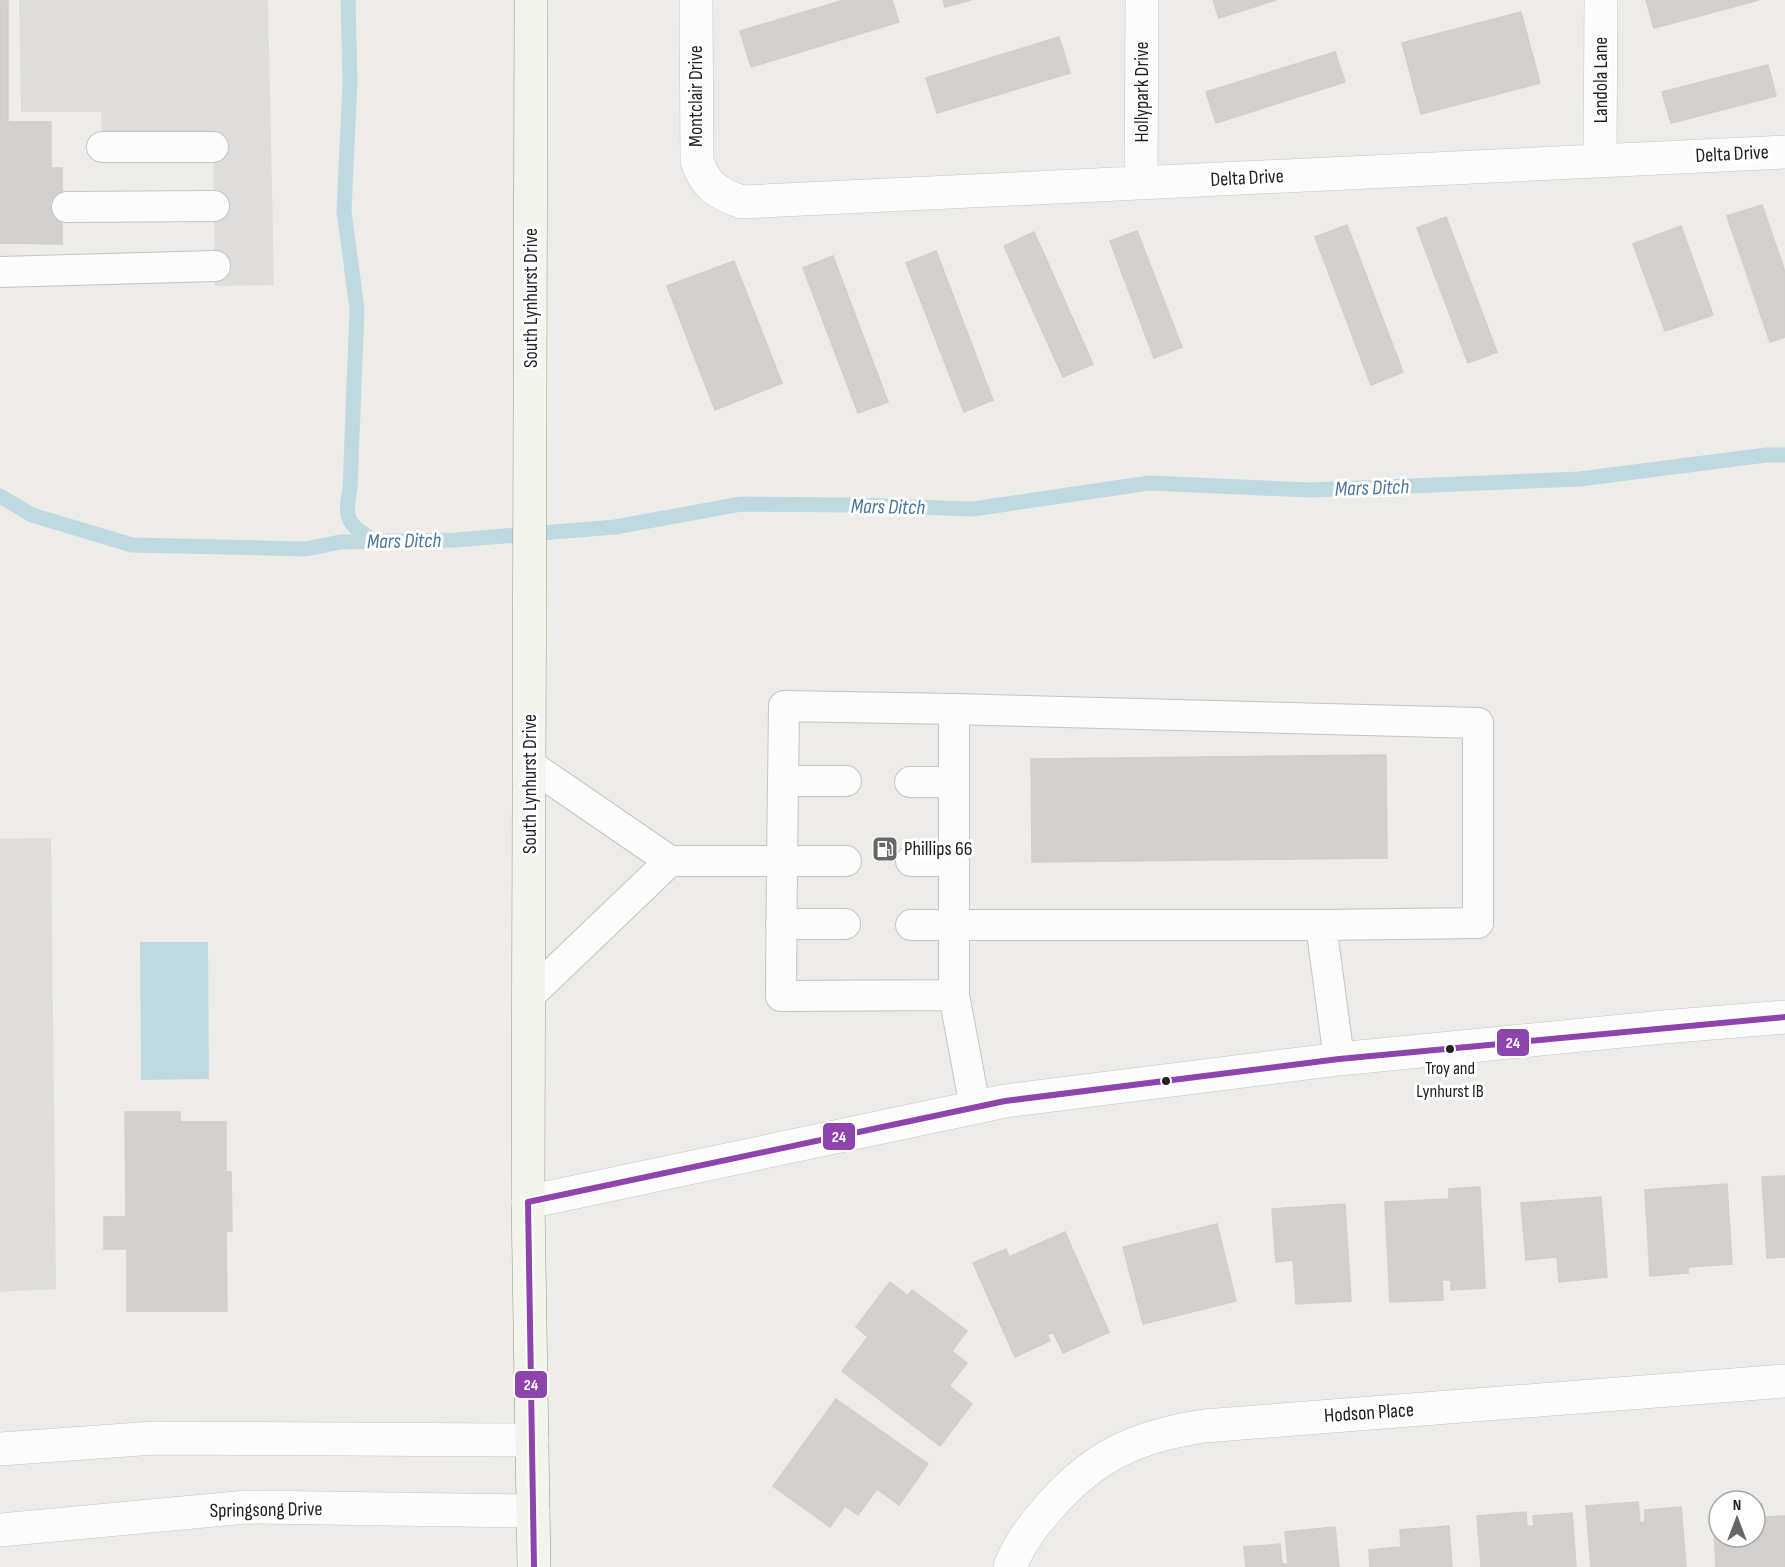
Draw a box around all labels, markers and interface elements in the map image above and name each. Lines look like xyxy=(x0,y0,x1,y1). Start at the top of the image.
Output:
street label: Landola Lane xyxy=(1589,37,1613,123)
street label: Hollypark Drive xyxy=(1130,41,1154,143)
street label: Montclair Drive xyxy=(684,45,708,147)
street label: Delta Drive xyxy=(1695,140,1769,168)
street label: Delta Drive xyxy=(1210,164,1284,192)
street label: South Lynhurst Drive xyxy=(519,228,543,368)
water label: Mars Ditch xyxy=(1334,474,1410,502)
water label: Mars Ditch xyxy=(851,494,926,520)
water label: Mars Ditch xyxy=(367,528,442,554)
street label: South Lynhurst Drive xyxy=(518,714,542,854)
fuel station icon: Phillips 66 xyxy=(870,834,900,864)
place label: Phillips 66 xyxy=(904,837,972,861)
line badge: 24 xyxy=(1496,1028,1530,1057)
text: 24 xyxy=(1506,1034,1521,1053)
marker: Troy and Lynhurst IB xyxy=(1444,1043,1456,1055)
place label: Troy and Lynhurst IB xyxy=(1416,1058,1484,1102)
unlabelled marker xyxy=(1160,1075,1172,1087)
line badge: 24 xyxy=(822,1122,856,1151)
text: 24 xyxy=(832,1128,847,1147)
line badge: 24 xyxy=(514,1370,548,1399)
text: 24 xyxy=(524,1376,539,1395)
street label: Hodson Place xyxy=(1323,1398,1415,1428)
north arrow xyxy=(1707,1489,1767,1549)
text: N xyxy=(1733,1496,1741,1515)
street label: Springsong Drive xyxy=(209,1497,323,1523)

